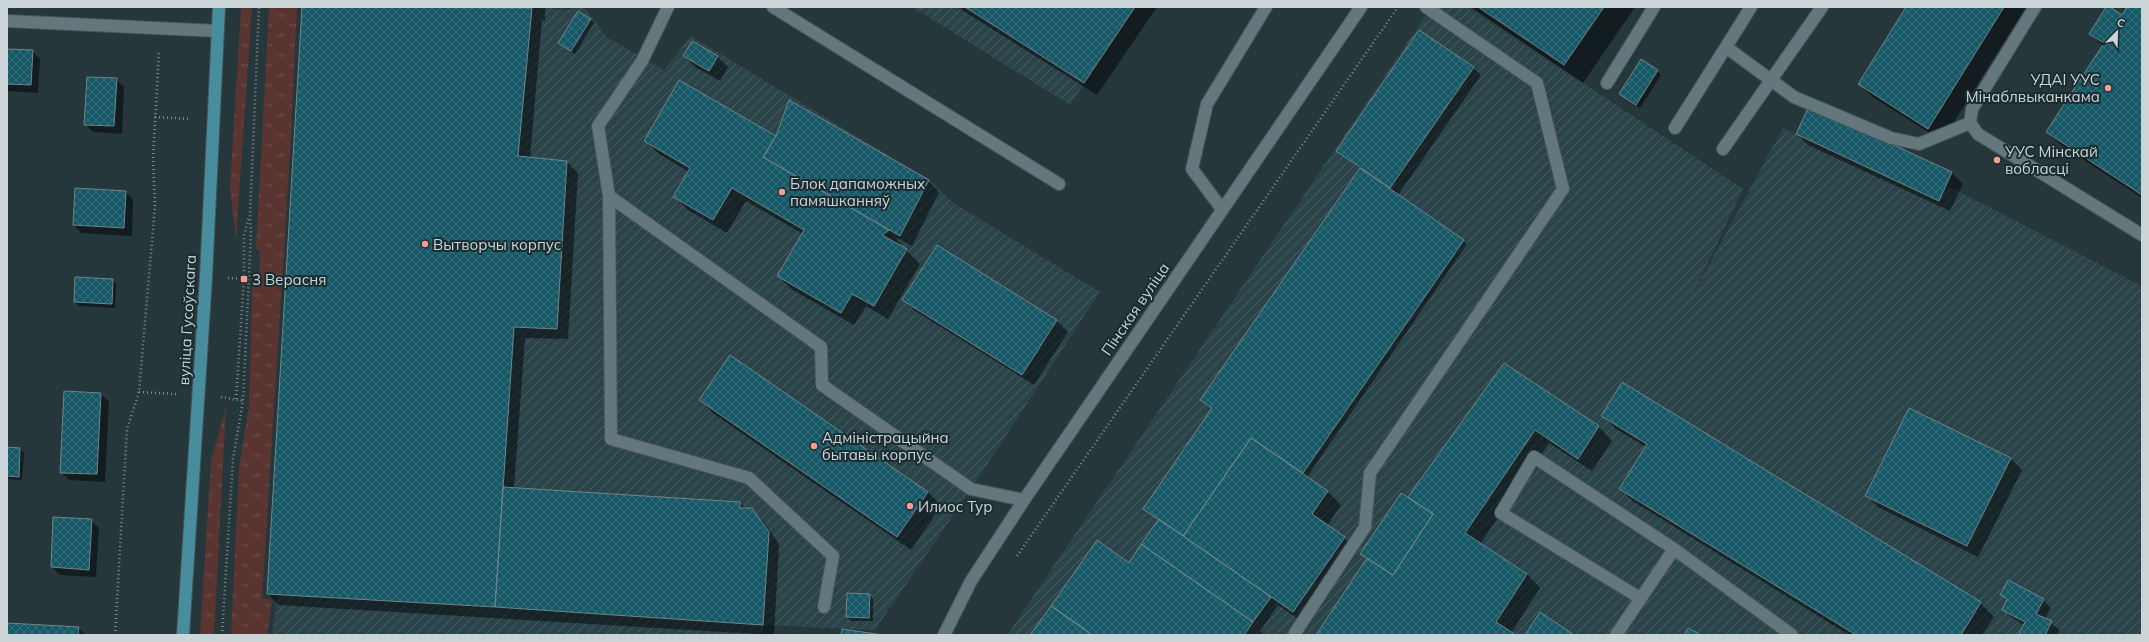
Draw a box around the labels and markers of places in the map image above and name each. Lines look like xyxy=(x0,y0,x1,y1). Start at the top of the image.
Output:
place label: УДАІ УУС Мінаблвыканкама xyxy=(1966,70,2100,106)
marker: УДАІ УУС Мінаблвыканкама xyxy=(2103,83,2113,93)
place label: УУС Мінскай вобласці xyxy=(2004,142,2098,178)
marker: УУС Мінскай вобласці xyxy=(1992,155,2002,165)
place label: Блок дапаможных памяшканняў xyxy=(790,174,925,210)
marker: Блок дапаможных памяшканняў xyxy=(777,187,787,197)
place label: Вытворчы корпус xyxy=(433,235,561,254)
marker: Вытворчы корпус xyxy=(420,239,430,249)
place label: 3 Верасня xyxy=(252,270,327,289)
marker: 3 Верасня xyxy=(239,274,249,284)
place label: Адміністрацыйна бытавы корпус xyxy=(822,428,949,464)
marker: Адміністрацыйна бытавы корпус xyxy=(809,441,819,451)
place label: Илиос Тур xyxy=(918,497,992,516)
marker: Илиос Тур xyxy=(905,501,915,511)

